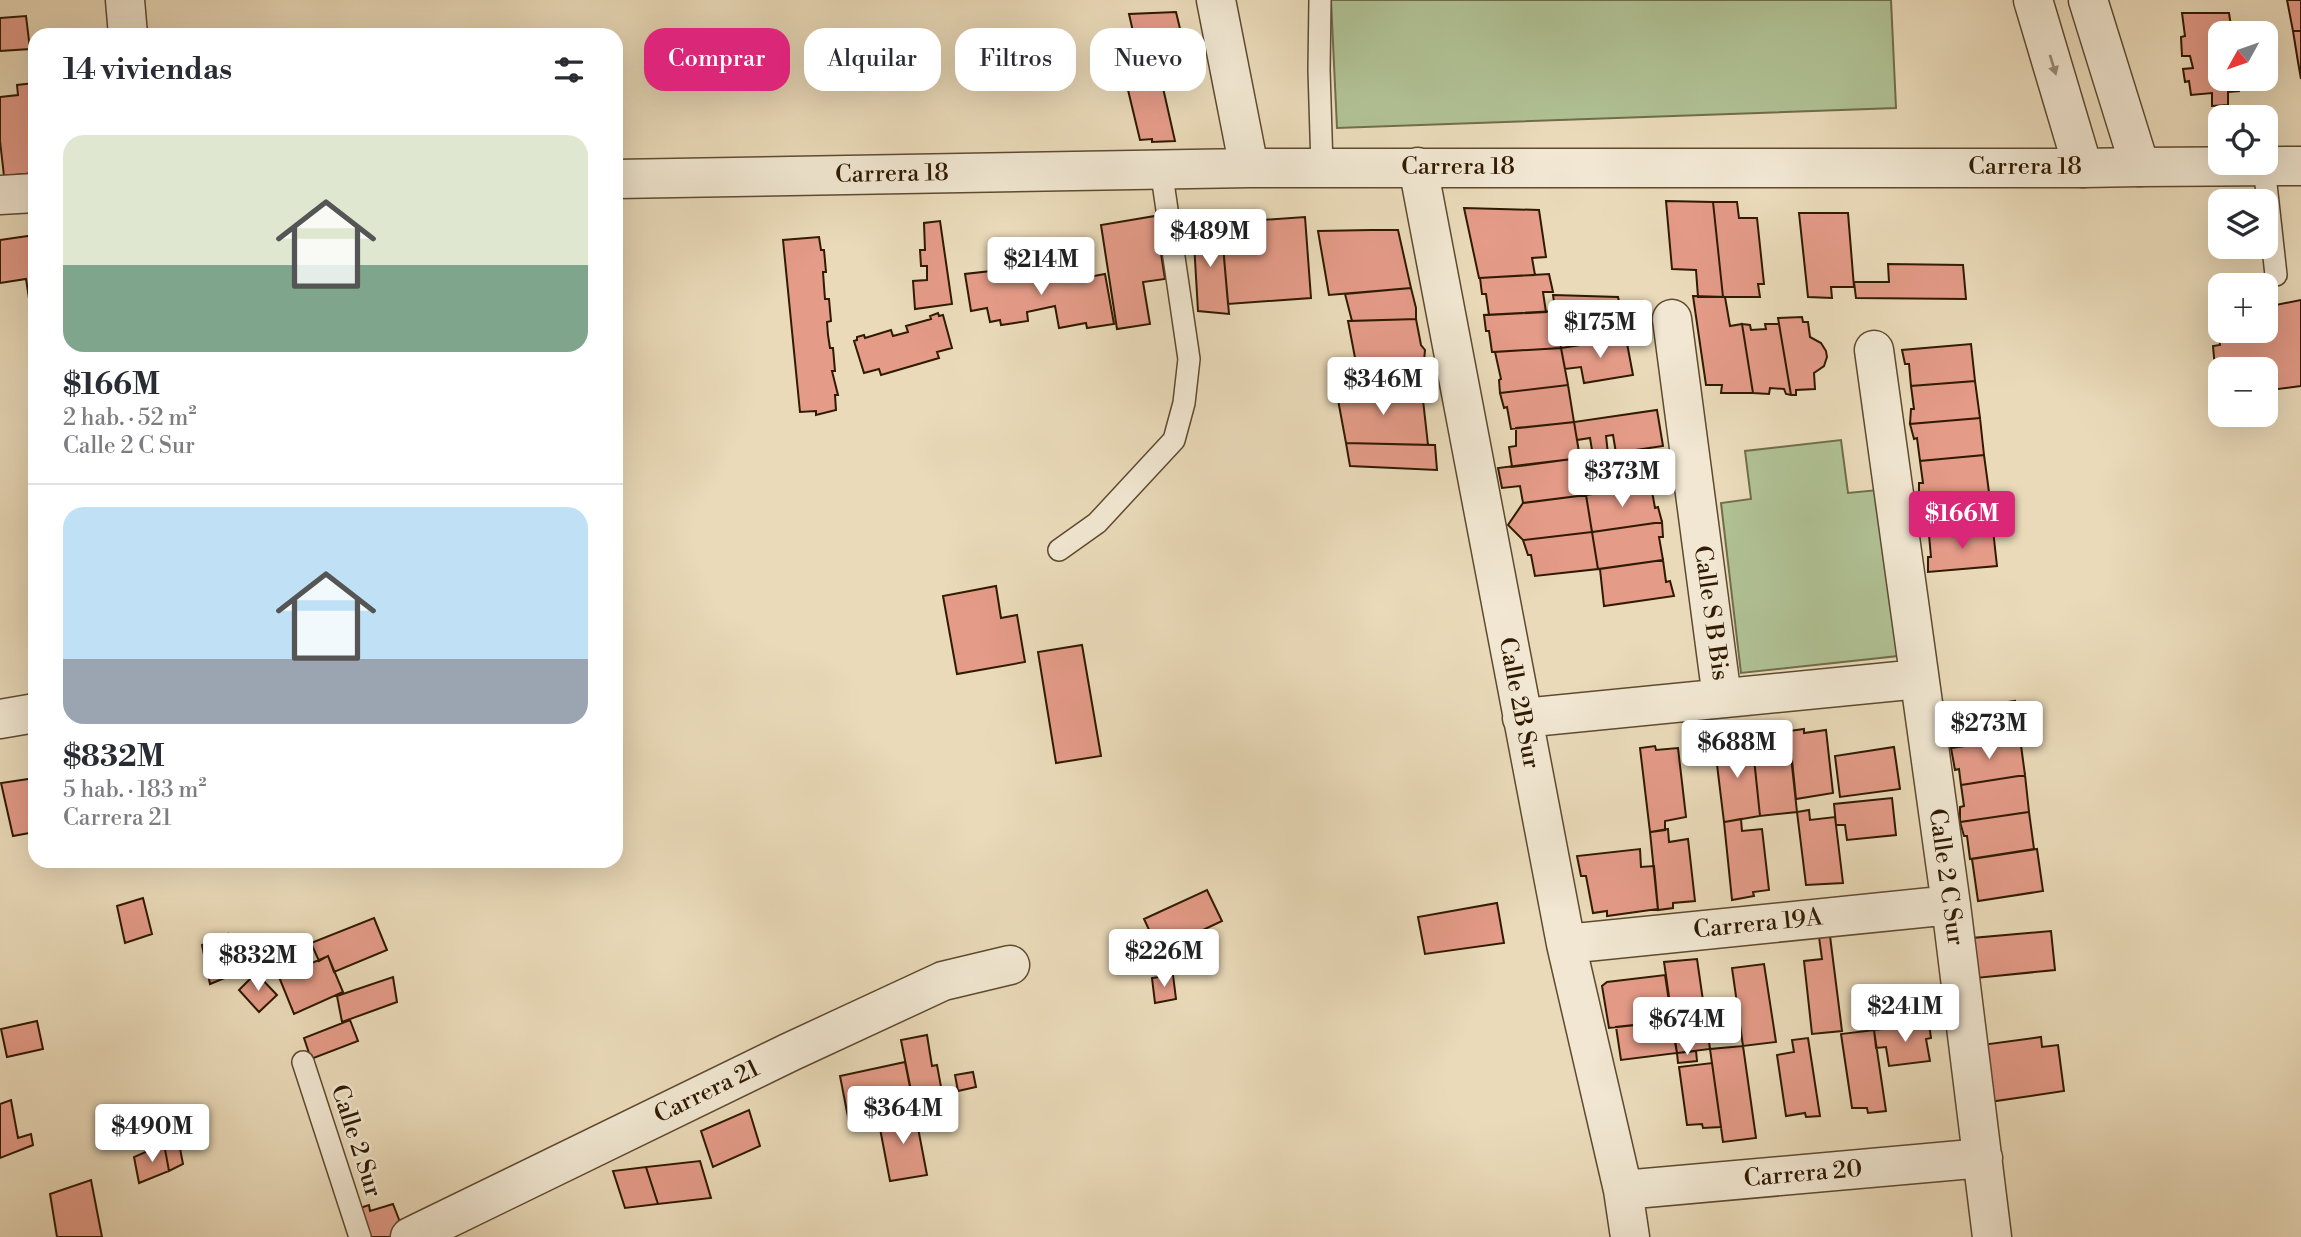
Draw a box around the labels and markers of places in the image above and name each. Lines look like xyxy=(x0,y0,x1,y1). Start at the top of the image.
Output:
pin: $489M xyxy=(1161,210,1259,269)
pin: $214M xyxy=(992,238,1090,297)
pin: $175M xyxy=(1551,300,1649,360)
pin: $346M xyxy=(1334,358,1432,417)
pin: $373M xyxy=(1573,449,1671,509)
pin: $166M xyxy=(1913,491,2011,551)
pin: $273M xyxy=(1940,702,2038,761)
pin: $688M xyxy=(1688,720,1786,780)
pin: $226M xyxy=(1115,930,1213,989)
pin: $832M xyxy=(209,934,307,993)
pin: $241M xyxy=(1856,984,1954,1044)
pin: $674M xyxy=(1638,998,1736,1057)
pin: $364M xyxy=(854,1086,952,1146)
pin: $490M xyxy=(103,1104,201,1164)

